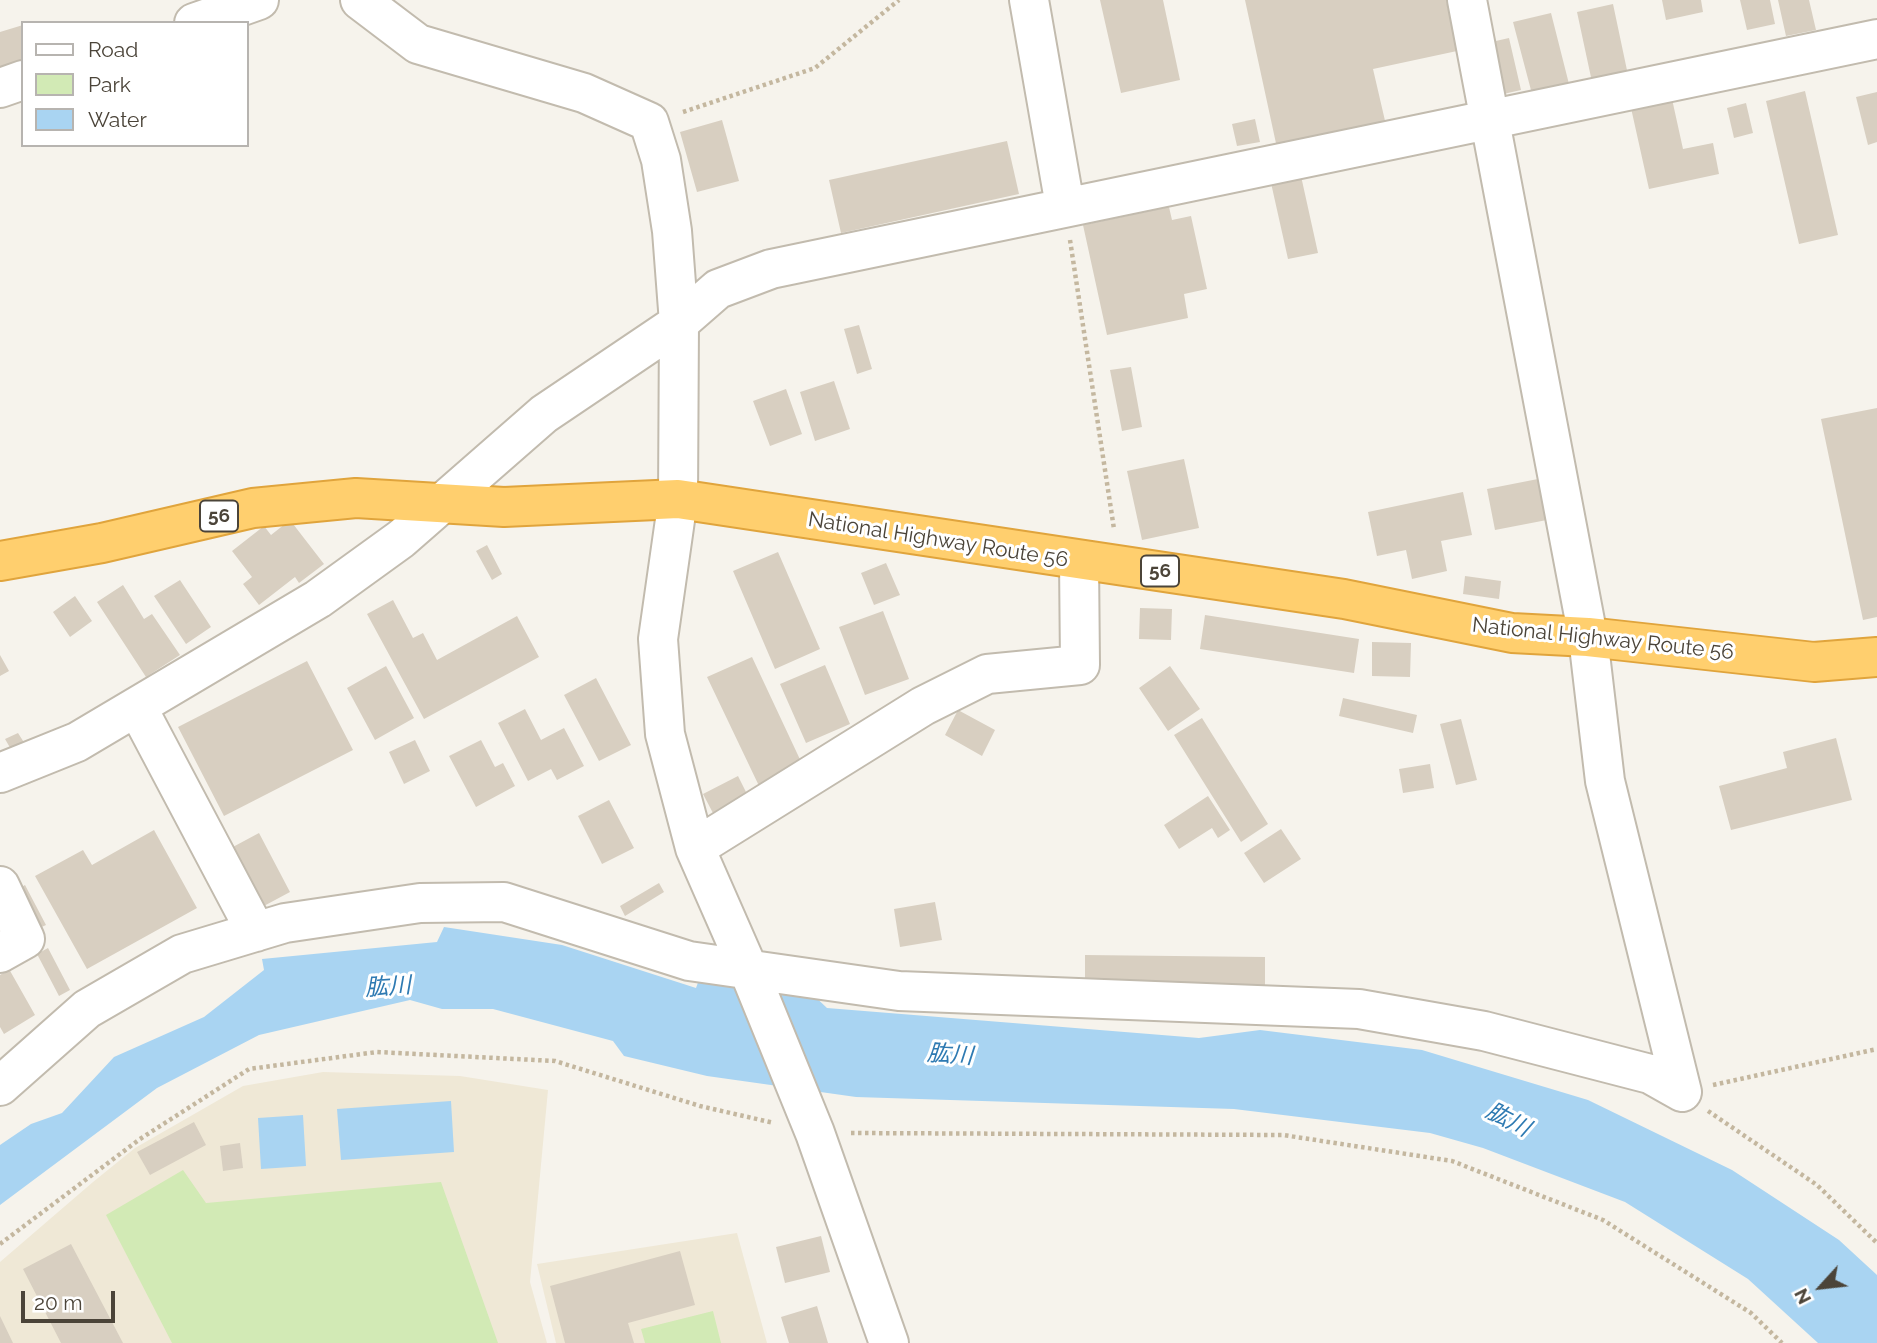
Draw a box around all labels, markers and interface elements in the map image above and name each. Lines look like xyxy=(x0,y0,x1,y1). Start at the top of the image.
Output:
legend xyxy=(21,21,248,147)
text: Road xyxy=(88,37,138,62)
text: Park xyxy=(88,72,131,97)
text: Water xyxy=(88,107,147,132)
road number: 56 xyxy=(200,500,238,531)
street label: National Highway Route 56 xyxy=(806,507,1070,573)
road number: 56 xyxy=(1141,556,1179,586)
street label: National Highway Route 56 xyxy=(1471,613,1735,665)
water label: 肱川 xyxy=(364,972,412,1002)
water label: 肱川 xyxy=(926,1040,974,1070)
water label: 肱川 xyxy=(1481,1097,1535,1143)
north arrow xyxy=(1786,1252,1856,1322)
scale bar xyxy=(24,1276,119,1320)
text: N xyxy=(1789,1285,1815,1308)
text: 20 m xyxy=(34,1290,82,1315)

